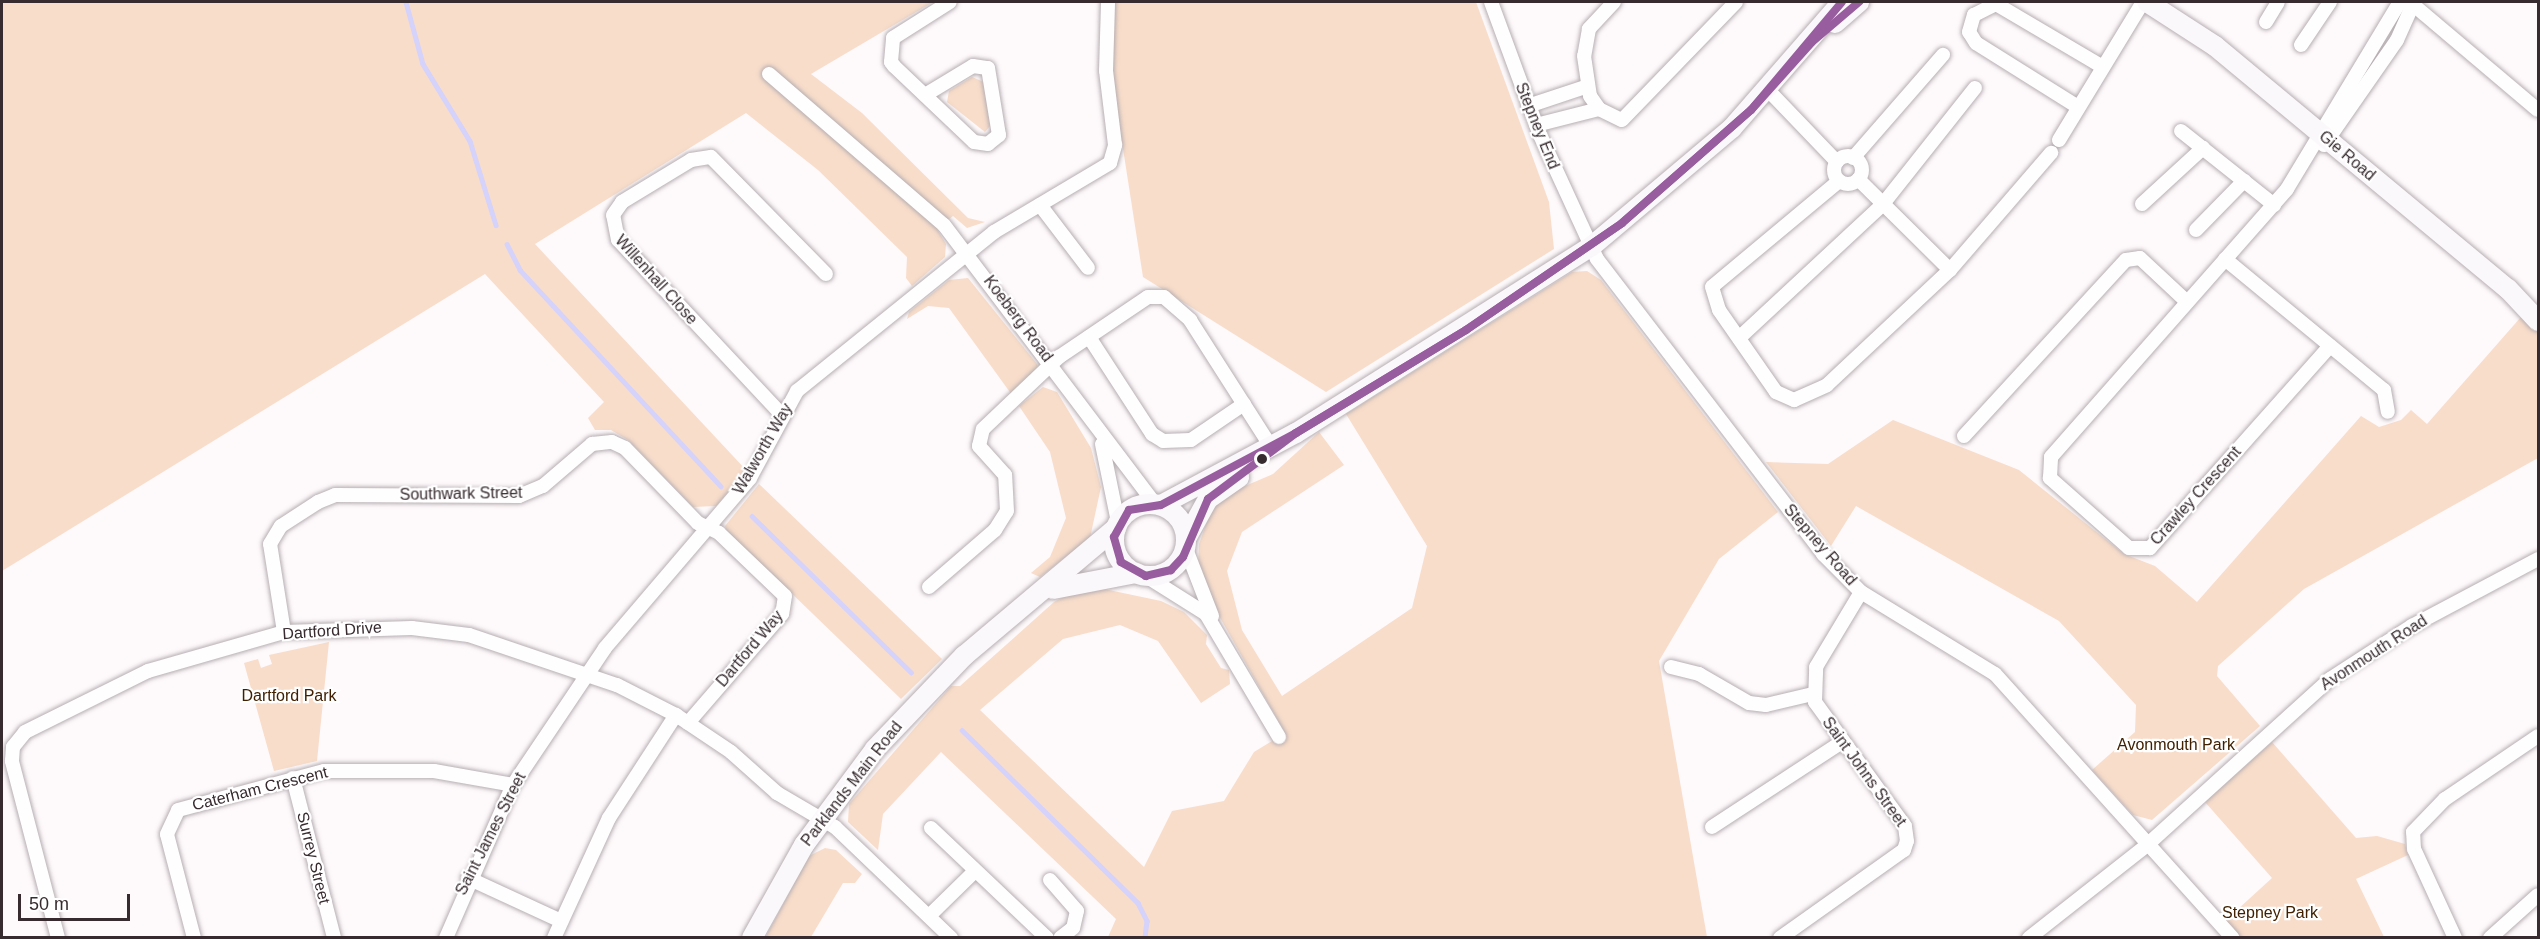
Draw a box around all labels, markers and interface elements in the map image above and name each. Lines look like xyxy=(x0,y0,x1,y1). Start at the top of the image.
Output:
street label: Stepney End xyxy=(1511,80,1563,172)
street label: Gie Road xyxy=(2315,127,2379,185)
street label: Willenhall Close xyxy=(611,231,701,329)
street label: Koeberg Road xyxy=(979,272,1057,366)
street label: Walworth Way xyxy=(729,400,797,498)
street label: Crawley Crescent xyxy=(2147,443,2245,549)
unlabelled marker xyxy=(1256,453,1268,465)
street label: Southwark Street xyxy=(399,483,523,505)
street label: Stepney Road xyxy=(1779,500,1861,590)
street label: Dartford Way xyxy=(713,607,787,691)
street label: Avonmouth Road xyxy=(2317,611,2431,695)
street label: Dartford Drive xyxy=(282,618,382,644)
park label: Dartford Park xyxy=(241,686,337,706)
street label: Saint Johns Street xyxy=(1818,713,1910,831)
street label: Parklands Main Road xyxy=(797,718,907,850)
park label: Avonmouth Park xyxy=(2117,735,2235,755)
street label: Caterham Crescent xyxy=(190,763,330,815)
street label: Saint James Street xyxy=(452,769,530,899)
street label: Surrey Street xyxy=(292,810,334,906)
scale bar xyxy=(21,882,134,920)
text: 50 m xyxy=(29,894,69,914)
park label: Stepney Park xyxy=(2222,903,2318,923)

